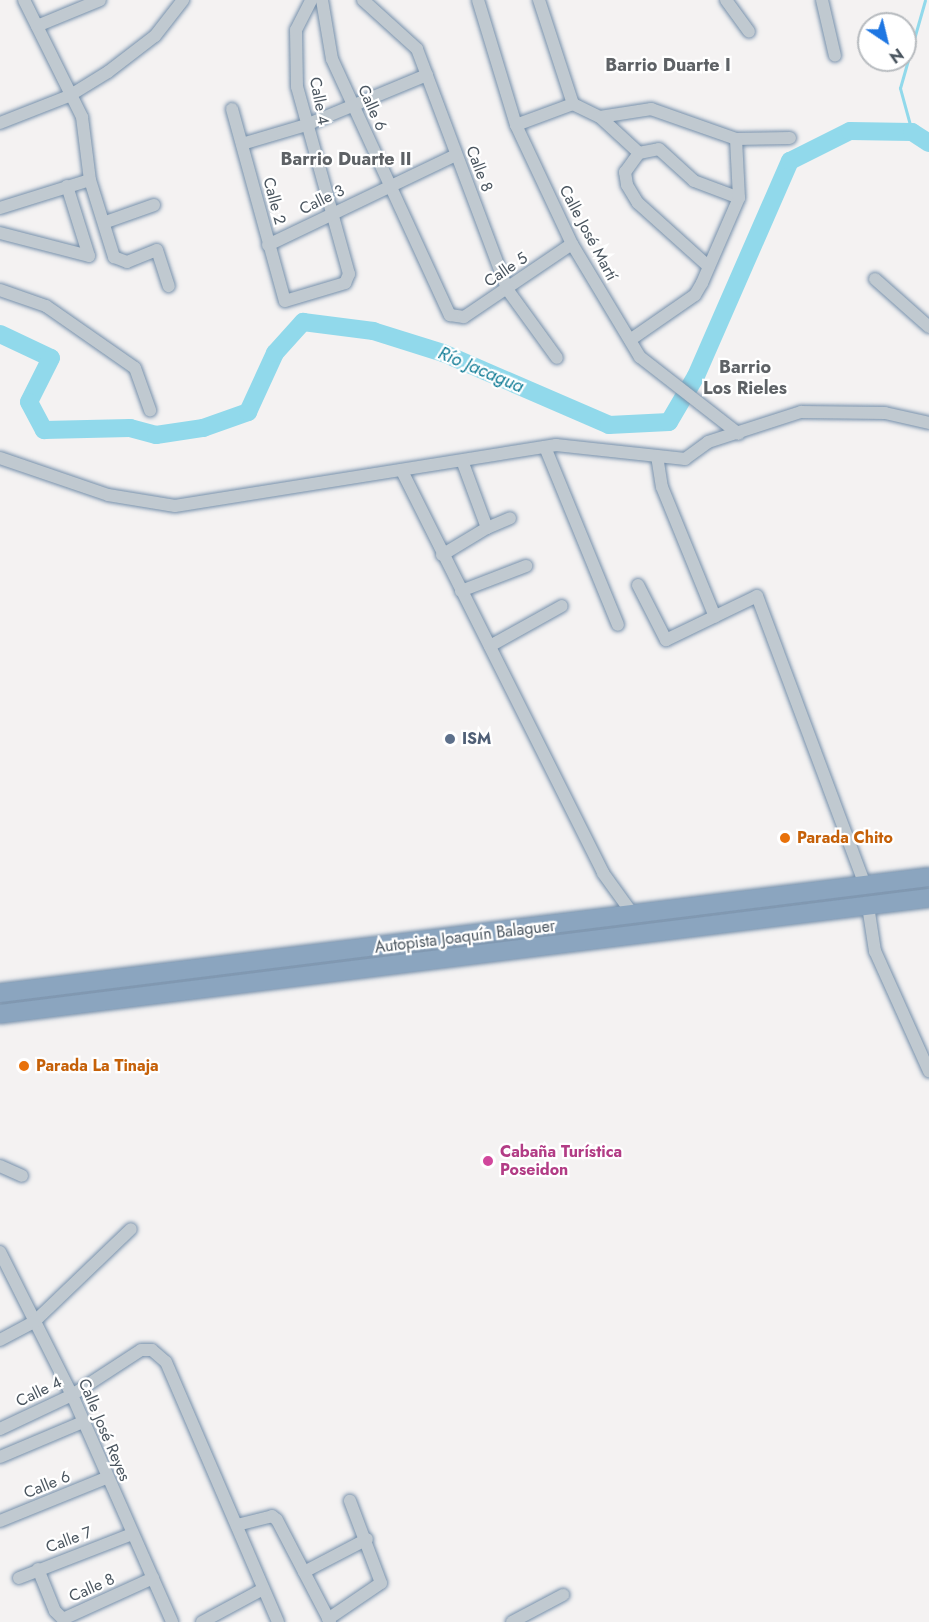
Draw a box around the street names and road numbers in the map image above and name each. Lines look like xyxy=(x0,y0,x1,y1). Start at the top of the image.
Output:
street label: Calle 4 xyxy=(305,75,333,127)
street label: Calle 6 xyxy=(353,82,391,134)
street label: Calle 8 xyxy=(461,143,497,195)
street label: Calle 2 xyxy=(258,175,290,227)
street label: Calle 3 xyxy=(296,181,348,219)
street label: Calle José Martí xyxy=(555,182,621,284)
street label: Calle 5 xyxy=(481,249,531,291)
street label: Autopista Joaquín Balaguer xyxy=(374,916,556,958)
street label: Calle 4 xyxy=(13,1373,65,1411)
street label: Calle José Reyes xyxy=(74,1376,134,1484)
street label: Calle 6 xyxy=(21,1467,73,1503)
street label: Calle 7 xyxy=(43,1523,95,1557)
street label: Calle 8 xyxy=(66,1570,118,1606)

